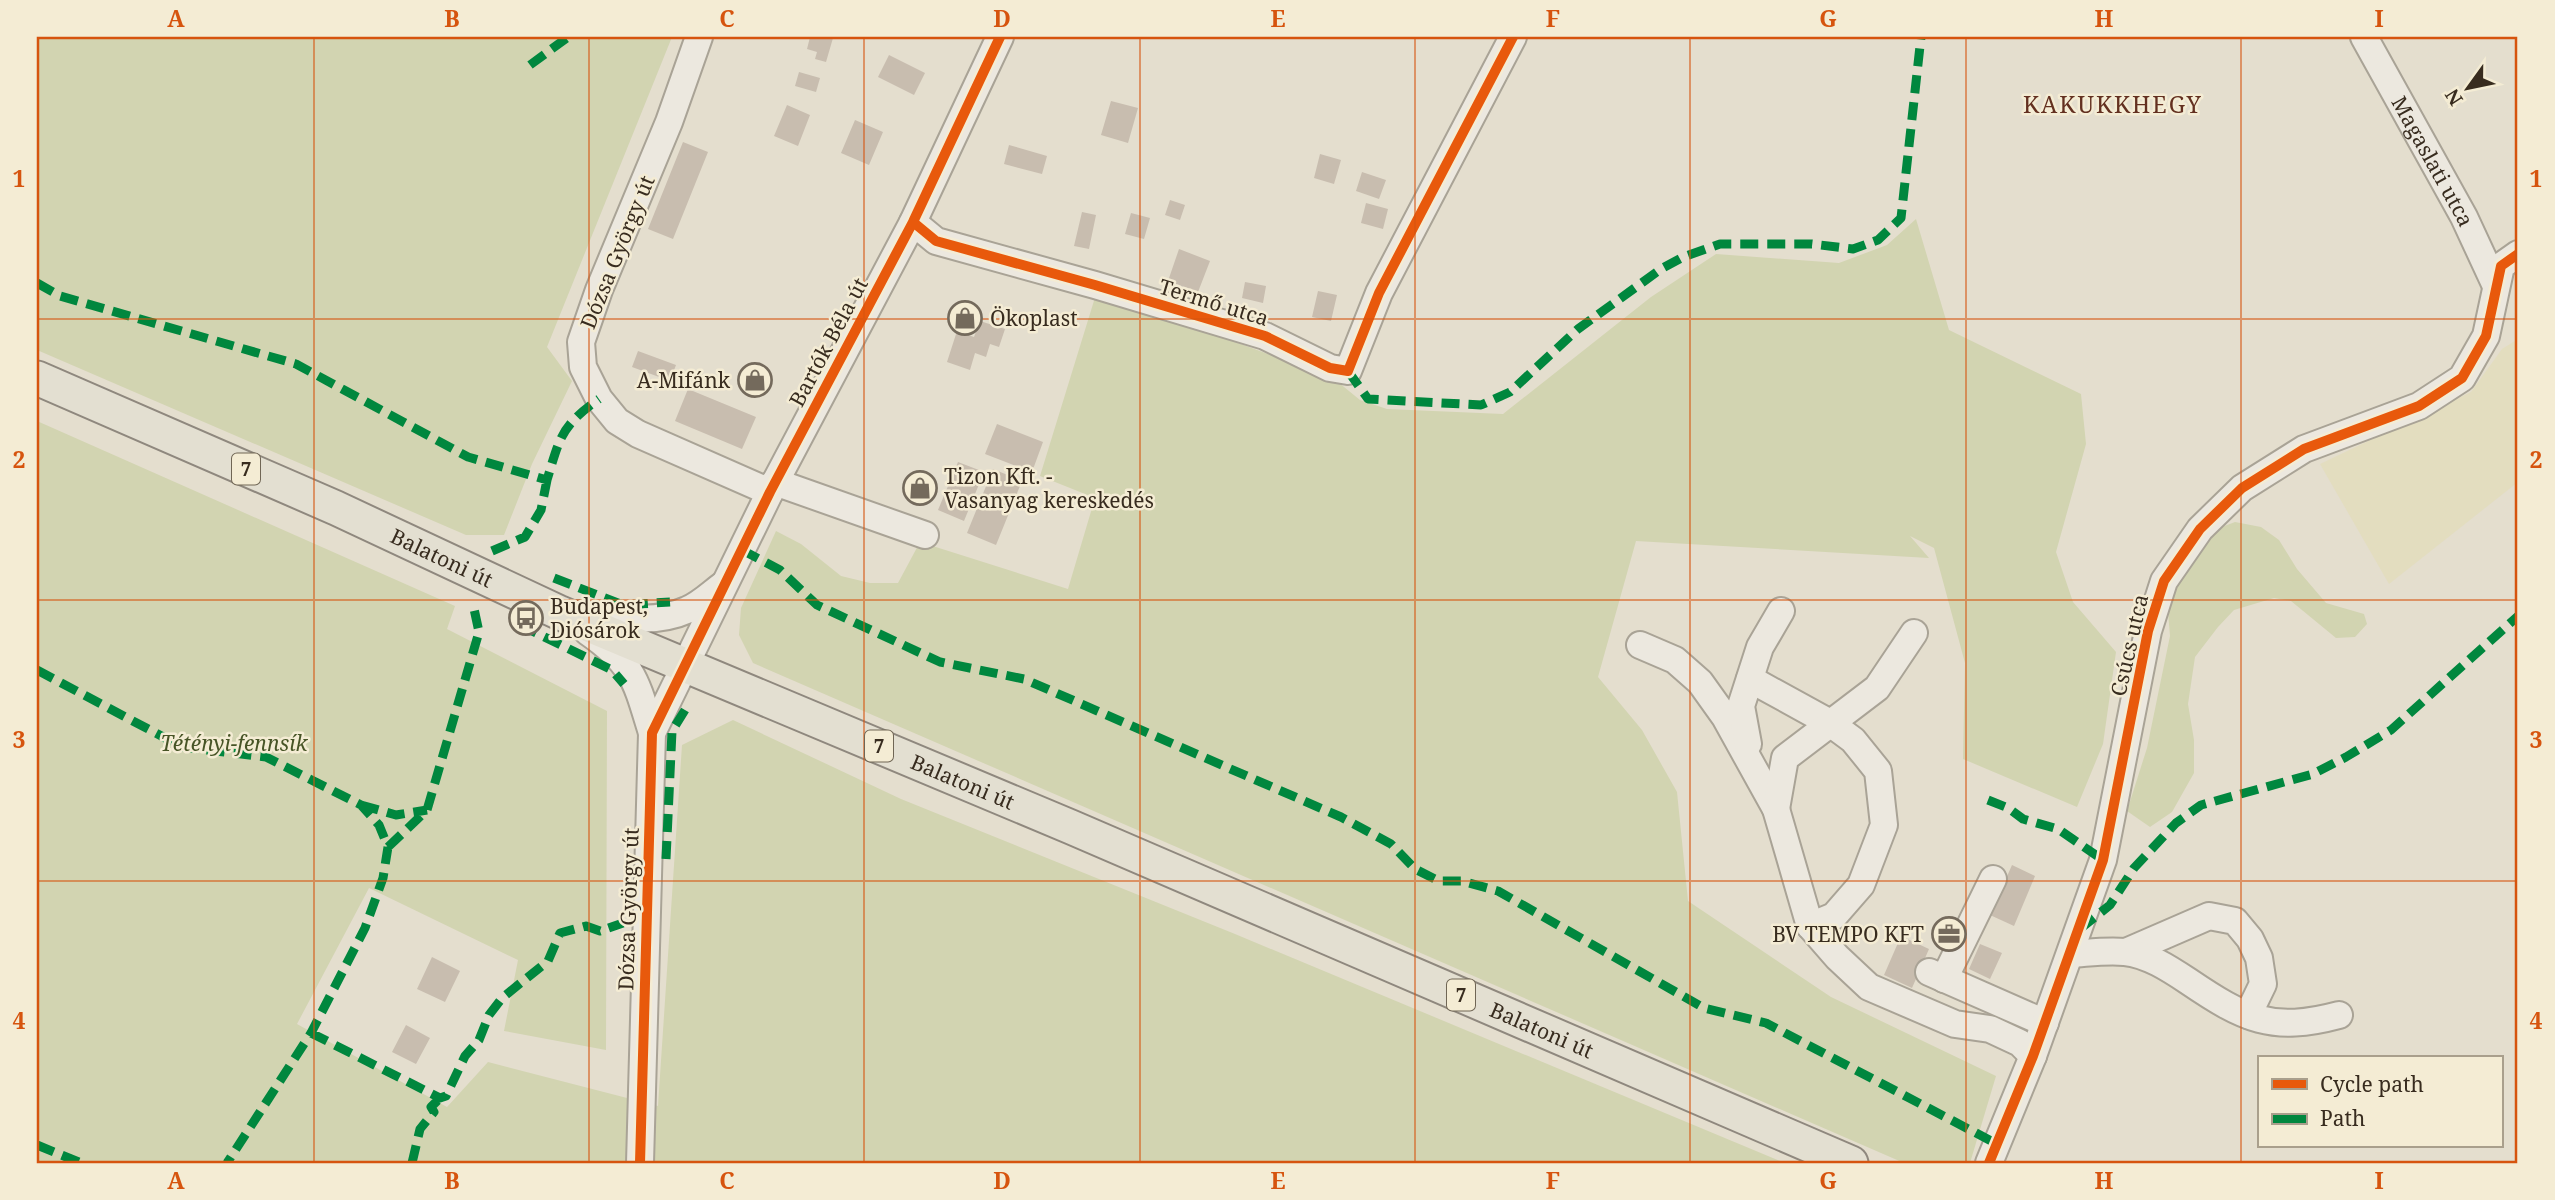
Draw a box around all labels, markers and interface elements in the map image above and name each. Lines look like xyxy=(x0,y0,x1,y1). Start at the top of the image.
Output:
text: A xyxy=(167,2,185,34)
text: B xyxy=(444,2,460,34)
text: C xyxy=(719,2,735,34)
text: D xyxy=(993,2,1011,34)
text: E xyxy=(1270,2,1286,34)
text: F xyxy=(1546,2,1560,34)
text: G xyxy=(1819,2,1837,34)
text: H xyxy=(2095,2,2114,34)
text: I xyxy=(2374,2,2384,34)
north arrow xyxy=(2432,52,2502,122)
text: N xyxy=(2439,84,2469,111)
district label: KAKUKKHEGY xyxy=(2023,88,2203,120)
street label: Magaslati utca xyxy=(2386,91,2480,231)
text: 1 xyxy=(13,162,26,194)
text: 1 xyxy=(2530,162,2543,194)
street label: Dózsa György út xyxy=(573,171,661,333)
street label: Termő utca xyxy=(1156,272,1272,332)
street label: Bartók Béla út xyxy=(782,273,874,411)
shop icon: Ökoplast xyxy=(946,299,984,337)
place label: Ökoplast xyxy=(990,304,1078,332)
shop icon: A-Mifánk xyxy=(736,361,774,399)
place label: A-Mifánk xyxy=(637,366,731,394)
text: 2 xyxy=(13,443,26,475)
text: 2 xyxy=(2530,443,2543,475)
road number: 7 xyxy=(232,454,260,484)
place label: Tizon Kft. - Vasanyag kereskedés xyxy=(944,462,1154,514)
shop icon: Tizon Kft. - Vasanyag kereskedés xyxy=(901,469,939,507)
street label: Balatoni út xyxy=(386,522,498,594)
street label: Csúcs utca xyxy=(2104,591,2154,699)
place label: Budapest, Diósárok xyxy=(550,592,648,644)
bus stop icon: Budapest, Diósárok xyxy=(507,599,545,637)
text: 3 xyxy=(13,723,26,755)
text: 3 xyxy=(2530,723,2543,755)
park label: Tétényi-fennsík xyxy=(160,729,309,757)
road number: 7 xyxy=(865,730,893,762)
street label: Balatoni út xyxy=(907,747,1019,816)
street label: Dózsa György út xyxy=(611,827,645,991)
office icon: BV TEMPO KFT xyxy=(1930,915,1968,953)
place label: BV TEMPO KFT xyxy=(1772,920,1924,948)
road number: 7 xyxy=(1447,979,1475,1010)
street label: Balatoni út xyxy=(1486,995,1598,1064)
text: 4 xyxy=(13,1004,26,1036)
text: 4 xyxy=(2530,1004,2543,1036)
legend xyxy=(2258,1056,2502,1148)
text: Cycle path xyxy=(2320,1070,2424,1098)
text: Path xyxy=(2320,1104,2365,1132)
text: A xyxy=(167,1164,185,1196)
text: B xyxy=(444,1164,460,1196)
text: C xyxy=(719,1164,735,1196)
text: D xyxy=(993,1164,1011,1196)
text: E xyxy=(1270,1164,1286,1196)
text: F xyxy=(1546,1164,1560,1196)
text: G xyxy=(1819,1164,1837,1196)
text: H xyxy=(2095,1164,2114,1196)
text: I xyxy=(2374,1164,2384,1196)

